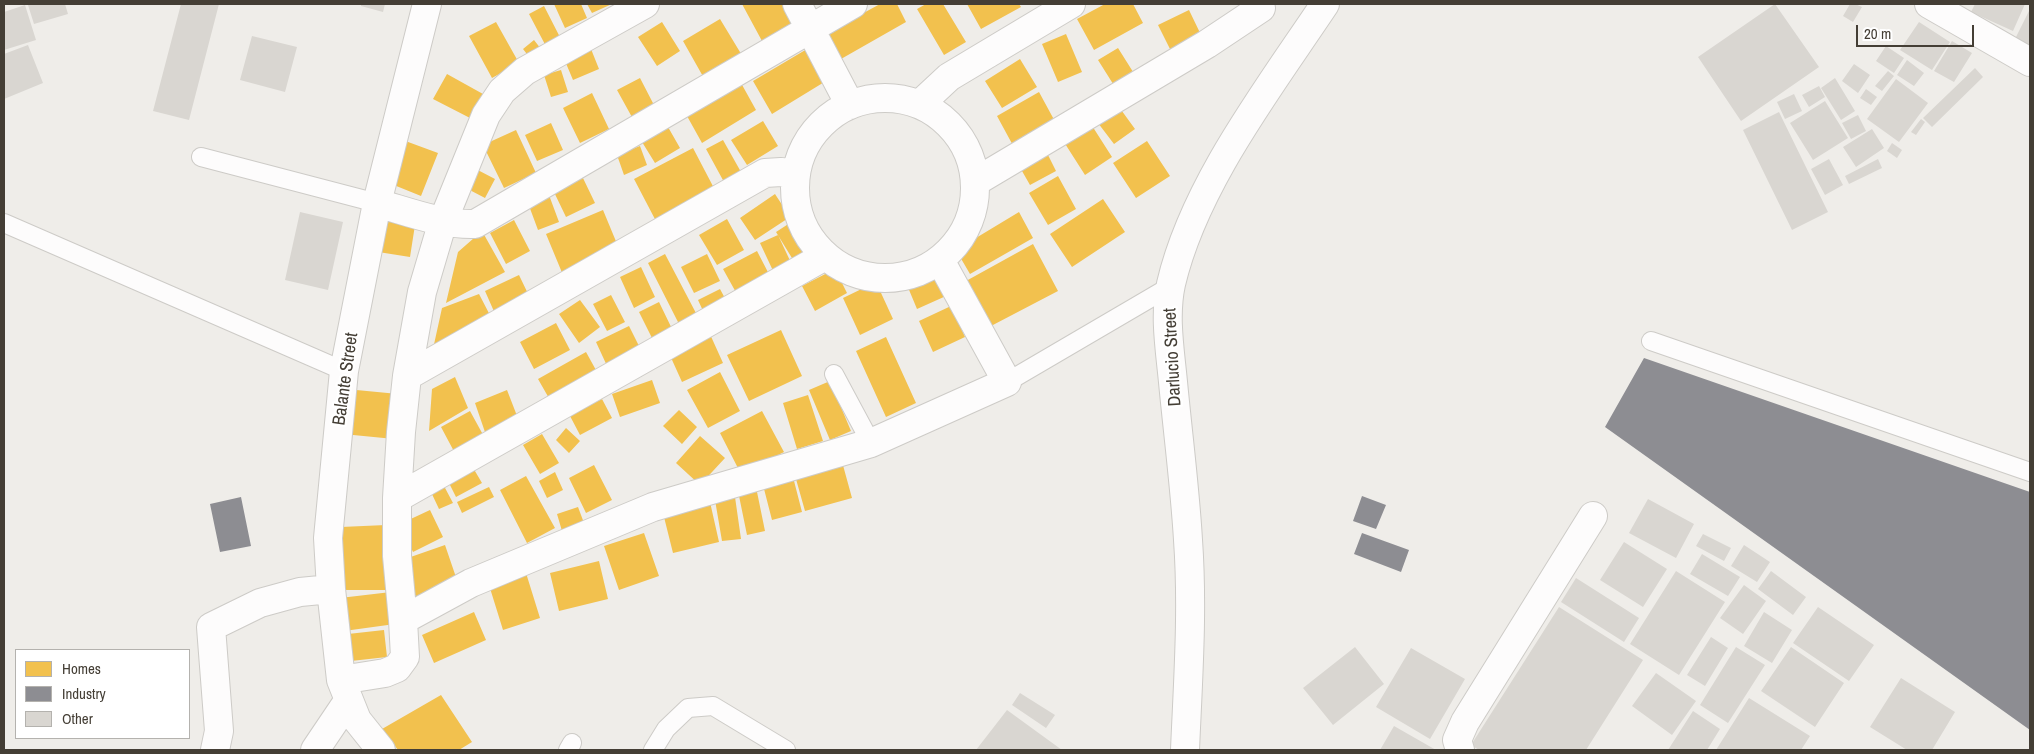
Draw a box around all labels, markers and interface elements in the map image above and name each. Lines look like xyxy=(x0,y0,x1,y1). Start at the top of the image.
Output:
scale bar xyxy=(1859,15,1976,47)
text: 20 m xyxy=(1864,23,1891,44)
street label: Darlucio Street xyxy=(1160,307,1186,407)
street label: Balante Street xyxy=(329,331,363,427)
legend xyxy=(15,649,190,739)
text: Homes xyxy=(62,658,101,679)
text: Industry xyxy=(62,683,106,704)
text: Other xyxy=(62,708,93,729)

